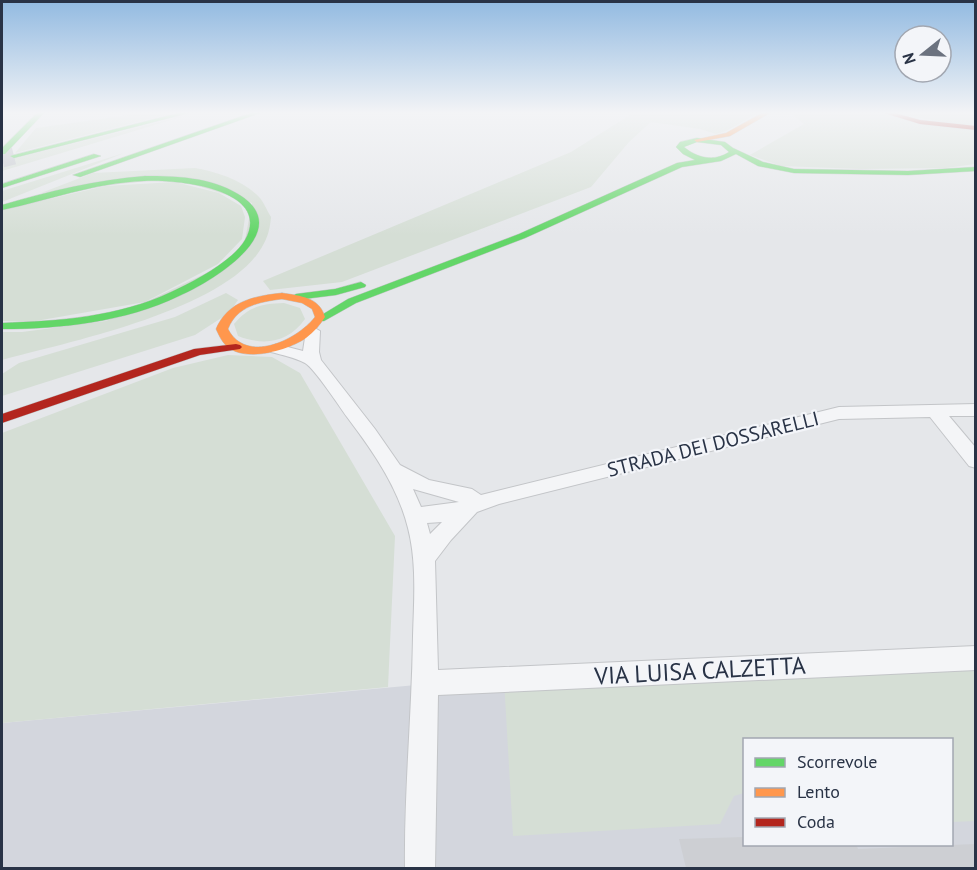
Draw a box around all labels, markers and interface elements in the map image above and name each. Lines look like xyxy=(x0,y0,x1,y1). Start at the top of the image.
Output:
north arrow xyxy=(893,24,953,84)
text: N xyxy=(898,51,920,67)
street label: STRADA DEI DOSSARELLI xyxy=(604,405,822,483)
street label: VIA LUISA CALZETTA xyxy=(593,649,806,692)
legend xyxy=(743,738,953,846)
text: Scorrevole xyxy=(797,750,877,773)
text: Lento xyxy=(797,780,840,803)
text: Coda xyxy=(797,810,835,833)

